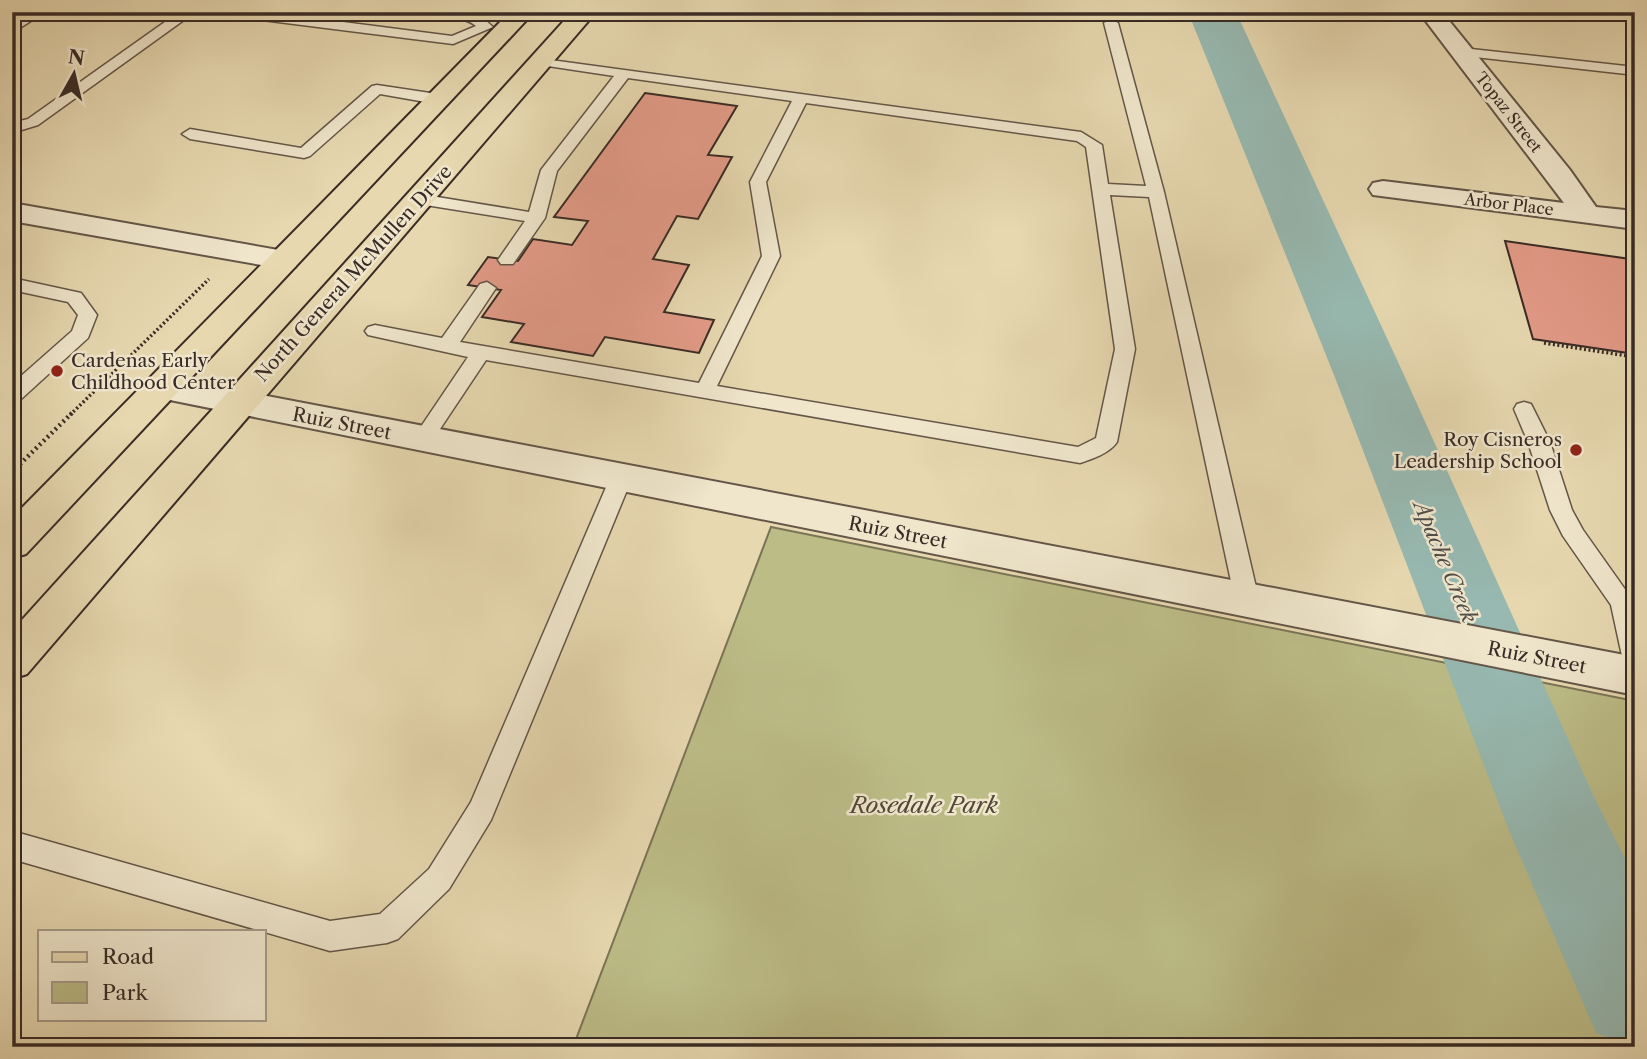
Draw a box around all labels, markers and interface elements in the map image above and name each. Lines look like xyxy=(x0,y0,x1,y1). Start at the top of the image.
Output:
north arrow xyxy=(38,38,108,108)
text: N xyxy=(67,45,86,70)
street label: Topaz Street xyxy=(1471,68,1547,156)
street label: North General McMullen Drive xyxy=(250,160,457,386)
street label: Arbor Place xyxy=(1462,188,1555,219)
place label: Cardenas Early Childhood Center xyxy=(71,349,235,394)
marker: Cardenas Early Childhood Center xyxy=(49,363,65,379)
street label: Ruiz Street xyxy=(291,403,393,444)
place label: Roy Cisneros Leadership School xyxy=(1394,428,1562,473)
marker: Roy Cisneros Leadership School xyxy=(1568,442,1584,458)
water label: Apache Creek xyxy=(1407,494,1482,627)
street label: Ruiz Street xyxy=(847,512,949,553)
street label: Ruiz Street xyxy=(1486,637,1588,678)
park label: Rosedale Park xyxy=(848,791,998,819)
legend xyxy=(38,930,266,1020)
text: Road xyxy=(102,944,154,969)
text: Park xyxy=(102,980,148,1005)

